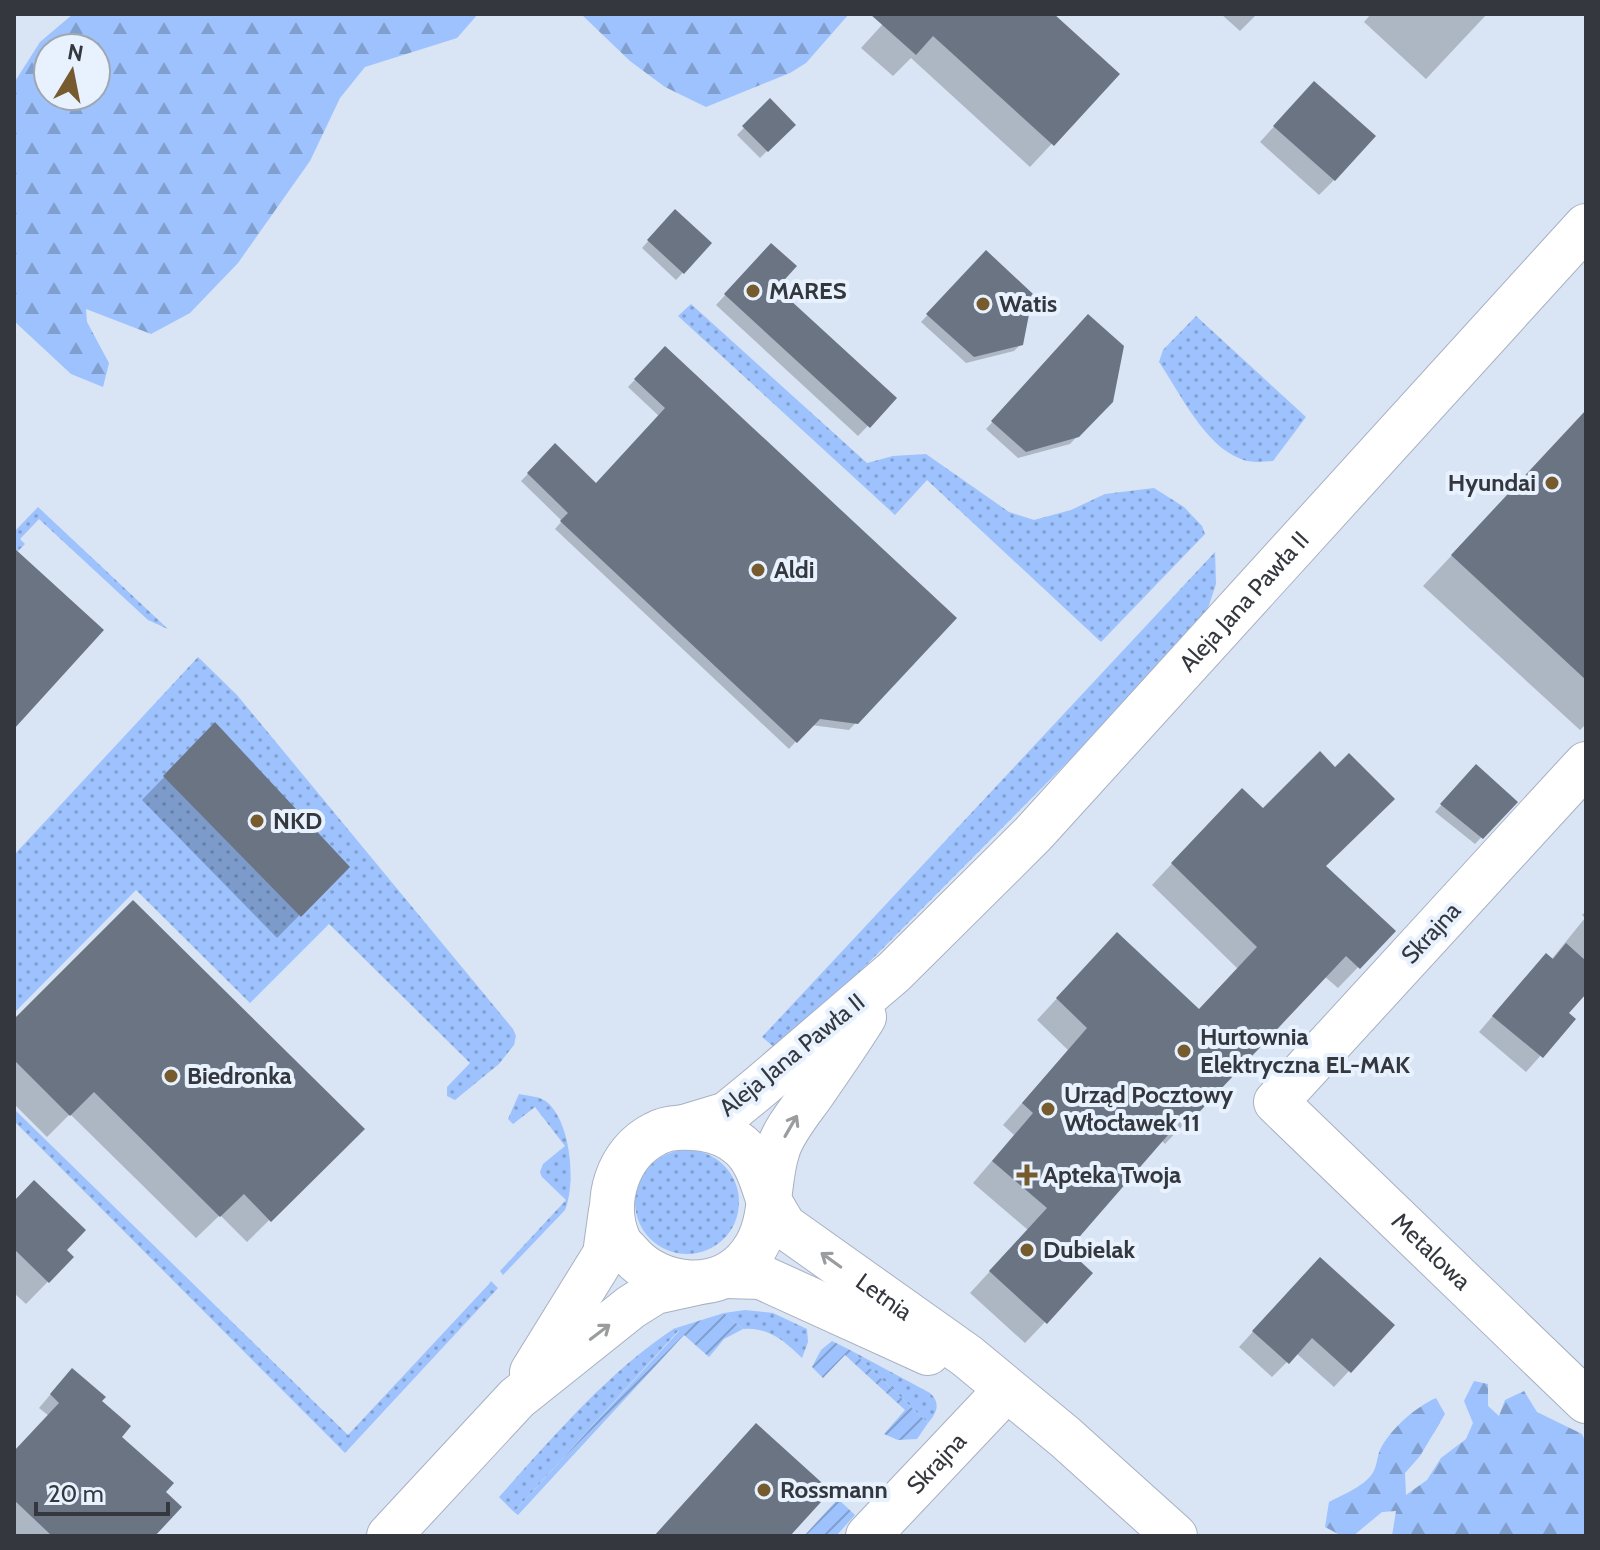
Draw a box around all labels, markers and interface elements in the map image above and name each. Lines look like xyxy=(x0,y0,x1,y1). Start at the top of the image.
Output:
north arrow xyxy=(32,32,112,112)
text: N xyxy=(65,38,85,67)
place label: MARES xyxy=(769,276,847,305)
marker: MARES xyxy=(744,282,762,300)
place label: Watis xyxy=(999,289,1057,318)
marker: Watis xyxy=(974,295,992,313)
place label: Hyundai xyxy=(1448,468,1536,497)
marker: Hyundai xyxy=(1543,474,1561,492)
street label: Aleja Jana Pawła II xyxy=(1173,525,1315,677)
place label: Aldi xyxy=(774,555,814,584)
marker: Aldi xyxy=(749,561,767,579)
place label: NKD xyxy=(273,806,322,835)
marker: NKD xyxy=(248,812,266,830)
street label: Skrajna xyxy=(1395,896,1467,969)
street label: Aleja Jana Pawła II xyxy=(713,987,870,1122)
place label: Hurtownia Elektryczna EL-MAK xyxy=(1200,1022,1410,1079)
marker: Hurtownia Elektryczna EL-MAK xyxy=(1175,1042,1193,1060)
place label: Biedronka xyxy=(187,1061,292,1090)
marker: Biedronka xyxy=(162,1067,180,1085)
place label: Urząd Pocztowy Włocławek 11 xyxy=(1064,1080,1233,1137)
marker: Urząd Pocztowy Włocławek 11 xyxy=(1039,1100,1057,1118)
one-way arrow xyxy=(783,1115,799,1138)
place label: Apteka Twoja xyxy=(1043,1160,1181,1189)
marker: Apteka Twoja xyxy=(1018,1166,1036,1184)
street label: Metalowa xyxy=(1386,1206,1477,1296)
place label: Dubielak xyxy=(1043,1235,1135,1264)
marker: Dubielak xyxy=(1018,1241,1036,1259)
one-way arrow xyxy=(821,1252,843,1268)
street label: Letnia xyxy=(850,1267,918,1327)
one-way arrow xyxy=(589,1324,610,1341)
street label: Skrajna xyxy=(900,1426,972,1500)
scale bar xyxy=(36,1466,168,1516)
place label: Rossmann xyxy=(780,1475,888,1504)
text: 20 m xyxy=(48,1479,104,1508)
marker: Rossmann xyxy=(755,1481,773,1499)

